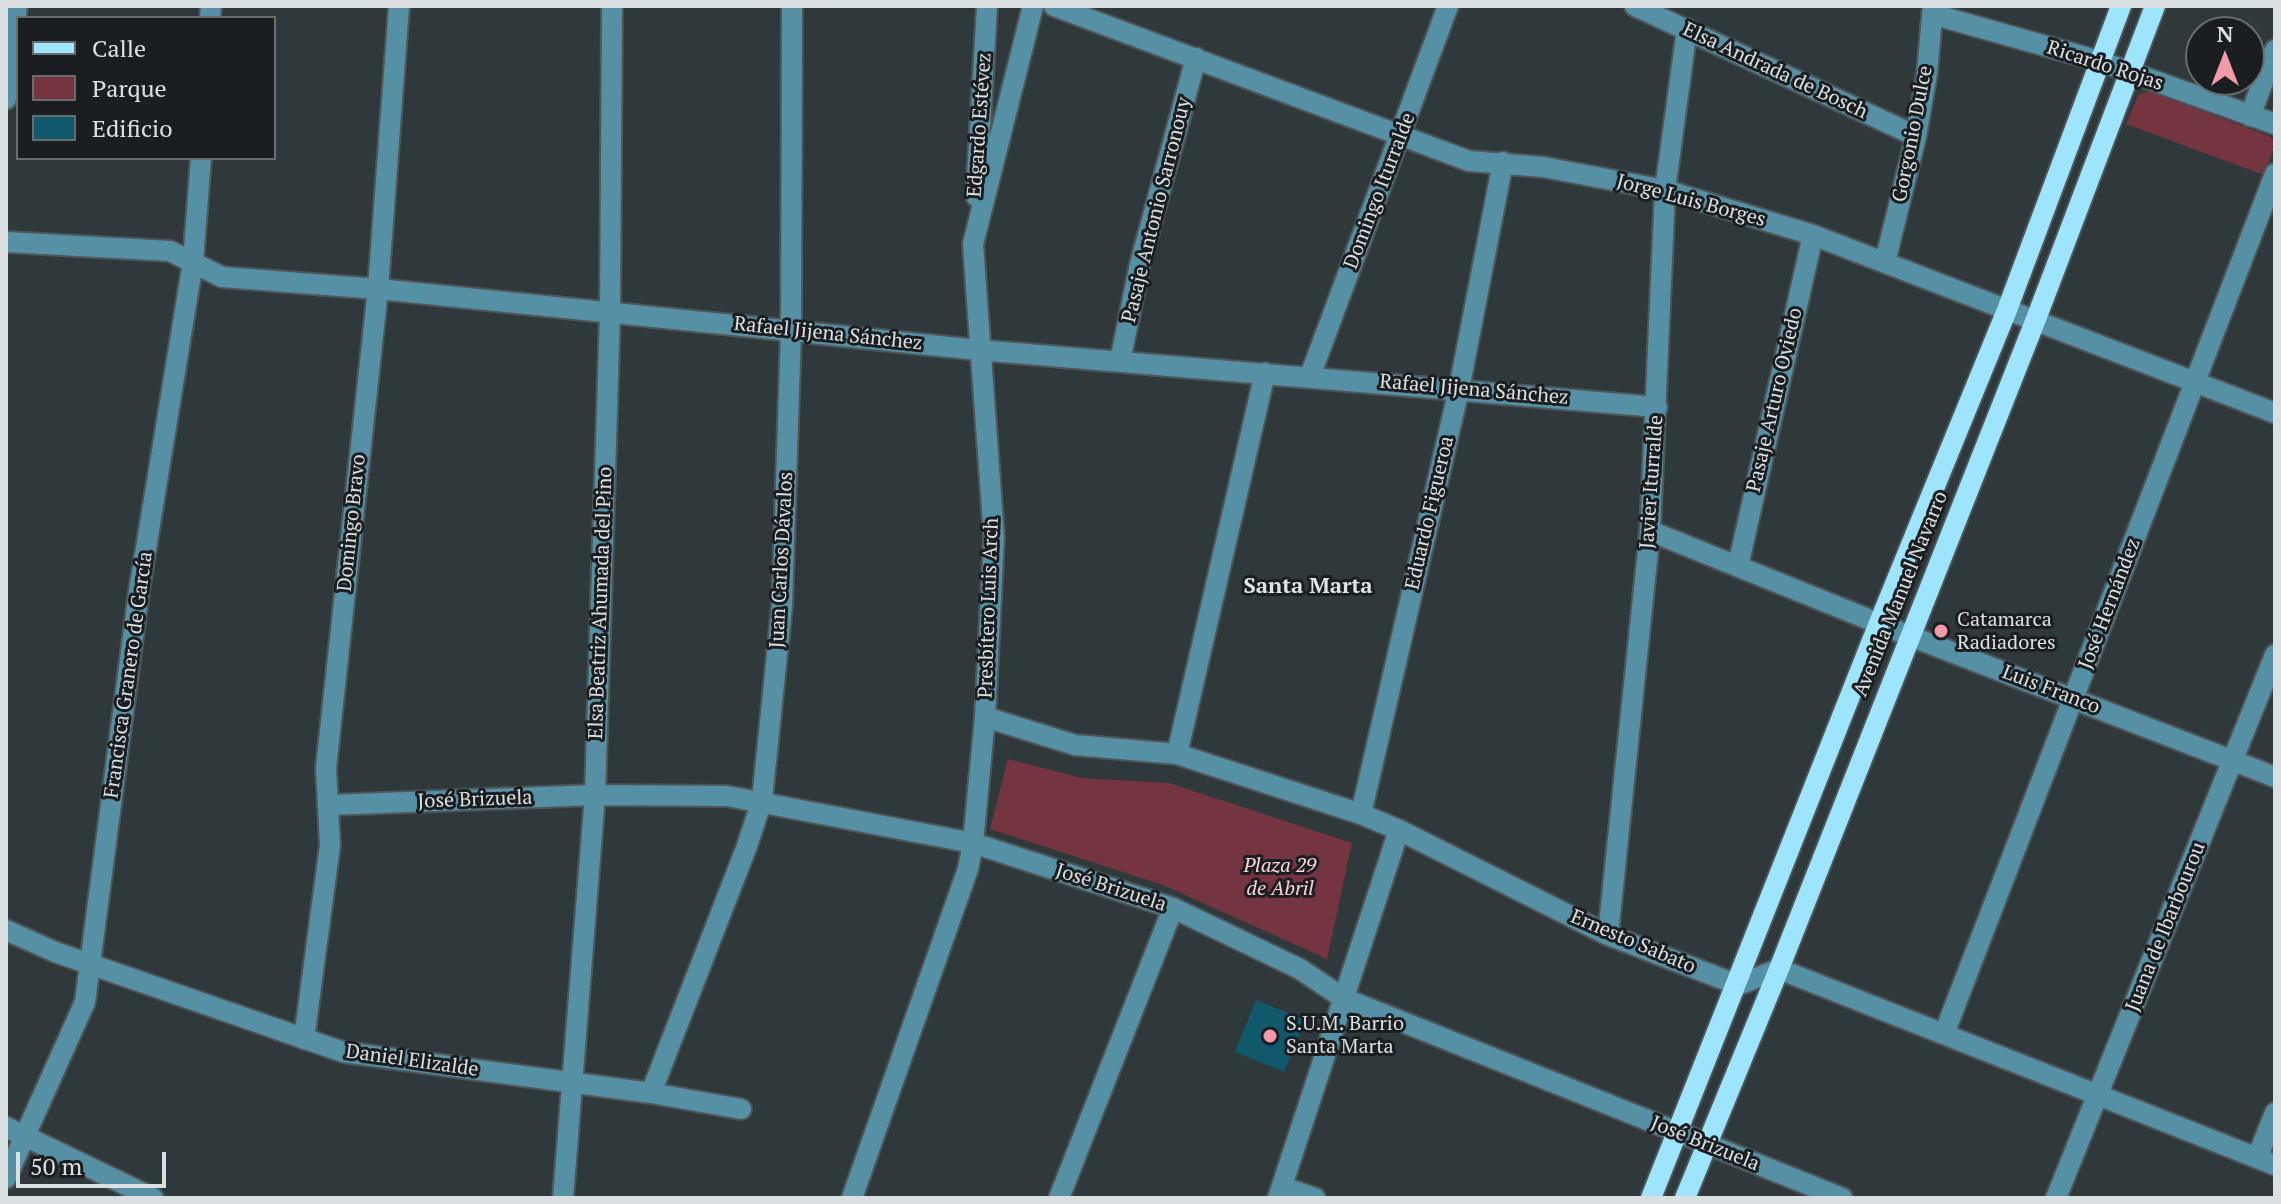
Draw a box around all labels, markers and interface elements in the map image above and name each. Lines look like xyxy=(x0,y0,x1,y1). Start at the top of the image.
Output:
legend xyxy=(16,16,276,160)
north arrow xyxy=(2185,16,2265,96)
street label: Elsa Andrada de Bosch xyxy=(1679,18,1871,124)
text: N xyxy=(2217,19,2233,48)
text: Calle xyxy=(92,32,146,64)
street label: Ricardo Rojas xyxy=(2044,36,2166,96)
street label: Edgardo Estévez xyxy=(963,52,997,198)
street label: Gorgonio Dulce xyxy=(1888,64,1938,204)
text: Parque xyxy=(92,72,167,104)
street label: Pasaje Antonio Sarronouy xyxy=(1117,95,1197,325)
street label: Domingo Iturralde xyxy=(1339,109,1421,273)
text: Edificio xyxy=(92,112,173,144)
street label: Jorge Luis Borges xyxy=(1614,170,1768,232)
street label: Pasaje Arturo Oviedo xyxy=(1742,305,1808,495)
street label: Rafael Jijena Sánchez xyxy=(732,312,924,356)
street label: Rafael Jijena Sánchez xyxy=(1379,370,1569,410)
street label: Javier Iturralde xyxy=(1635,414,1669,550)
street label: Eduardo Figueroa xyxy=(1401,434,1459,592)
street label: Domingo Bravo xyxy=(333,453,371,593)
street label: Elsa Beatriz Ahumada del Pino xyxy=(584,466,618,740)
street label: Juan Carlos Dávalos xyxy=(765,471,799,649)
street label: Avenida Manuel Navarro xyxy=(1849,488,1953,700)
street label: Presbítero Luis Arch xyxy=(974,517,1004,699)
street label: José Hernández xyxy=(2074,535,2146,673)
street label: Francisca Granero de García xyxy=(100,550,158,800)
district label: Santa Marta xyxy=(1244,574,1372,600)
place label: Catamarca Radiadores xyxy=(1957,608,2056,655)
marker: Catamarca Radiadores xyxy=(1932,622,1950,640)
street label: Luis Franco xyxy=(1999,660,2103,720)
street label: José Brizuela xyxy=(417,786,533,814)
street label: Juana de Ibarbourou xyxy=(2121,839,2211,1015)
park label: Plaza 29 de Abril xyxy=(1243,854,1317,901)
street label: José Brizuela xyxy=(1053,859,1169,917)
street label: Ernesto Sabato xyxy=(1567,905,1699,979)
place label: S.U.M. Barrio Santa Marta xyxy=(1286,1012,1404,1059)
marker: S.U.M. Barrio Santa Marta xyxy=(1261,1027,1279,1045)
street label: Daniel Elizalde xyxy=(344,1040,480,1082)
street label: José Brizuela xyxy=(1647,1111,1763,1177)
scale bar xyxy=(20,1136,170,1186)
text: 50 m xyxy=(30,1150,82,1182)

